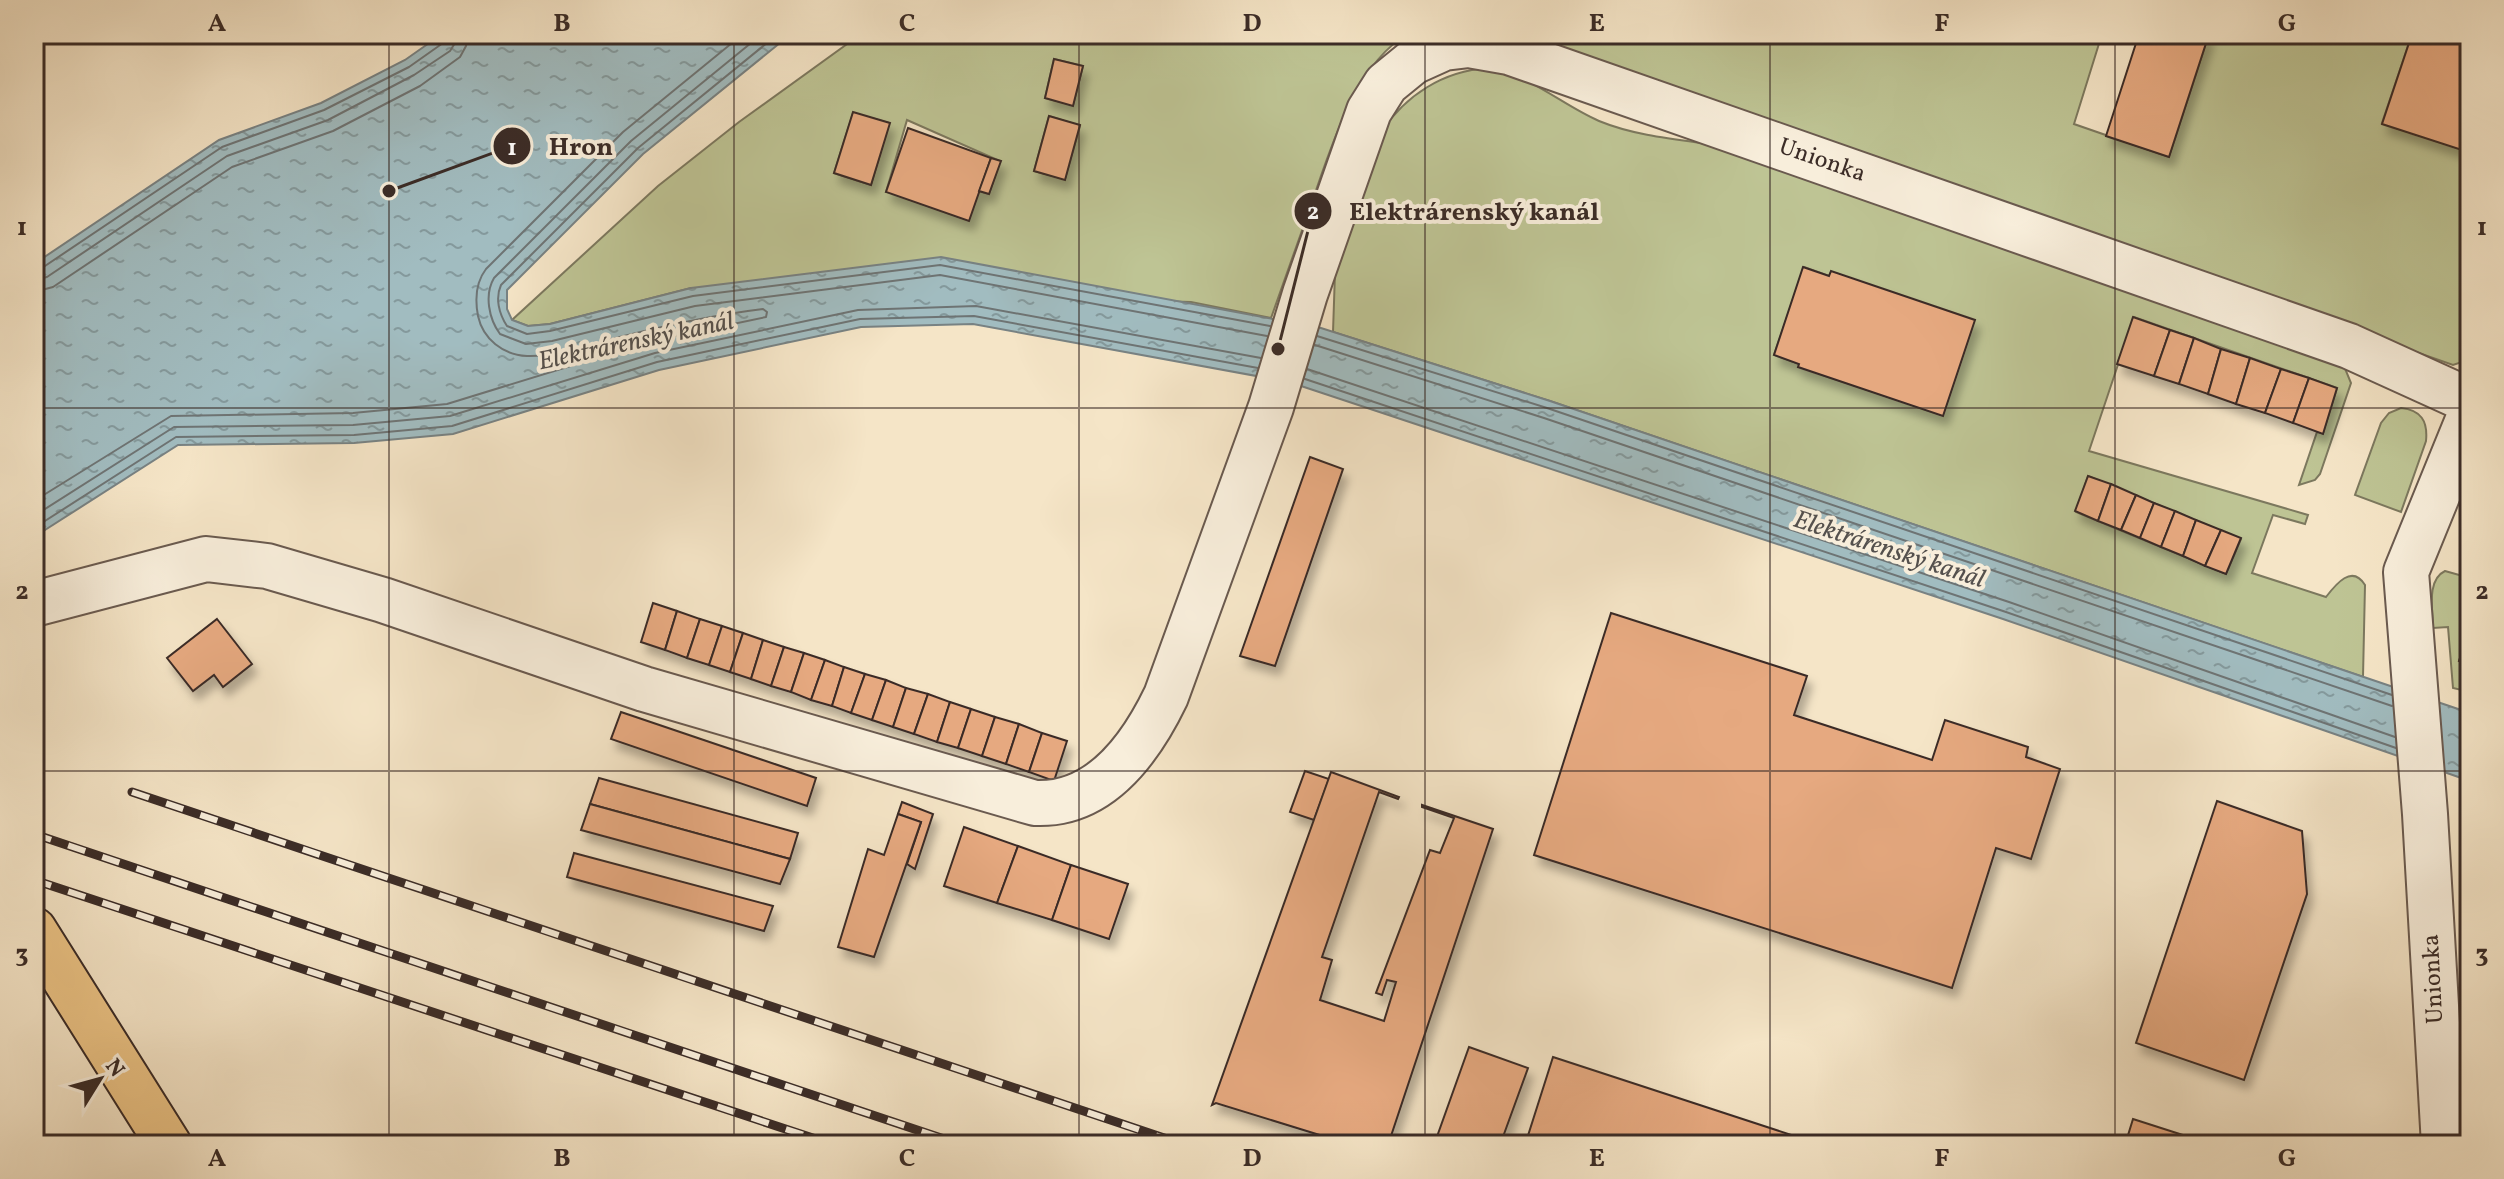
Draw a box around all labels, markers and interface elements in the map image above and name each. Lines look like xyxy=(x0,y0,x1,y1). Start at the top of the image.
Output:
text: A xyxy=(208,6,227,42)
text: B xyxy=(553,6,571,42)
text: C xyxy=(899,6,915,42)
text: D xyxy=(1242,6,1262,42)
text: E xyxy=(1589,6,1605,42)
text: F xyxy=(1934,6,1950,42)
text: G xyxy=(2278,6,2296,42)
callout: Hron xyxy=(492,121,629,171)
text: Hron xyxy=(549,130,613,166)
street label: Unionka xyxy=(1774,130,1870,192)
text: 1 xyxy=(507,132,517,166)
callout: Elektrárenský kanál xyxy=(1293,186,1615,236)
text: Elektrárenský kanál xyxy=(1349,195,1599,231)
text: 2 xyxy=(1307,196,1319,230)
text: 1 xyxy=(17,210,27,246)
text: 1 xyxy=(2477,210,2487,246)
water label: Elektrárenský kanál xyxy=(535,304,738,380)
water label: Elektrárenský kanál xyxy=(1789,502,1990,598)
text: 2 xyxy=(15,574,29,610)
text: 2 xyxy=(2475,574,2489,610)
street label: Unionka xyxy=(2415,933,2453,1025)
text: 3 xyxy=(15,937,29,973)
text: 3 xyxy=(2475,937,2489,973)
north arrow xyxy=(60,1039,140,1119)
text: N xyxy=(97,1053,131,1084)
text: A xyxy=(208,1141,227,1177)
text: B xyxy=(553,1141,571,1177)
text: C xyxy=(899,1141,915,1177)
text: D xyxy=(1242,1141,1262,1177)
text: E xyxy=(1589,1141,1605,1177)
text: F xyxy=(1934,1141,1950,1177)
text: G xyxy=(2278,1141,2296,1177)

